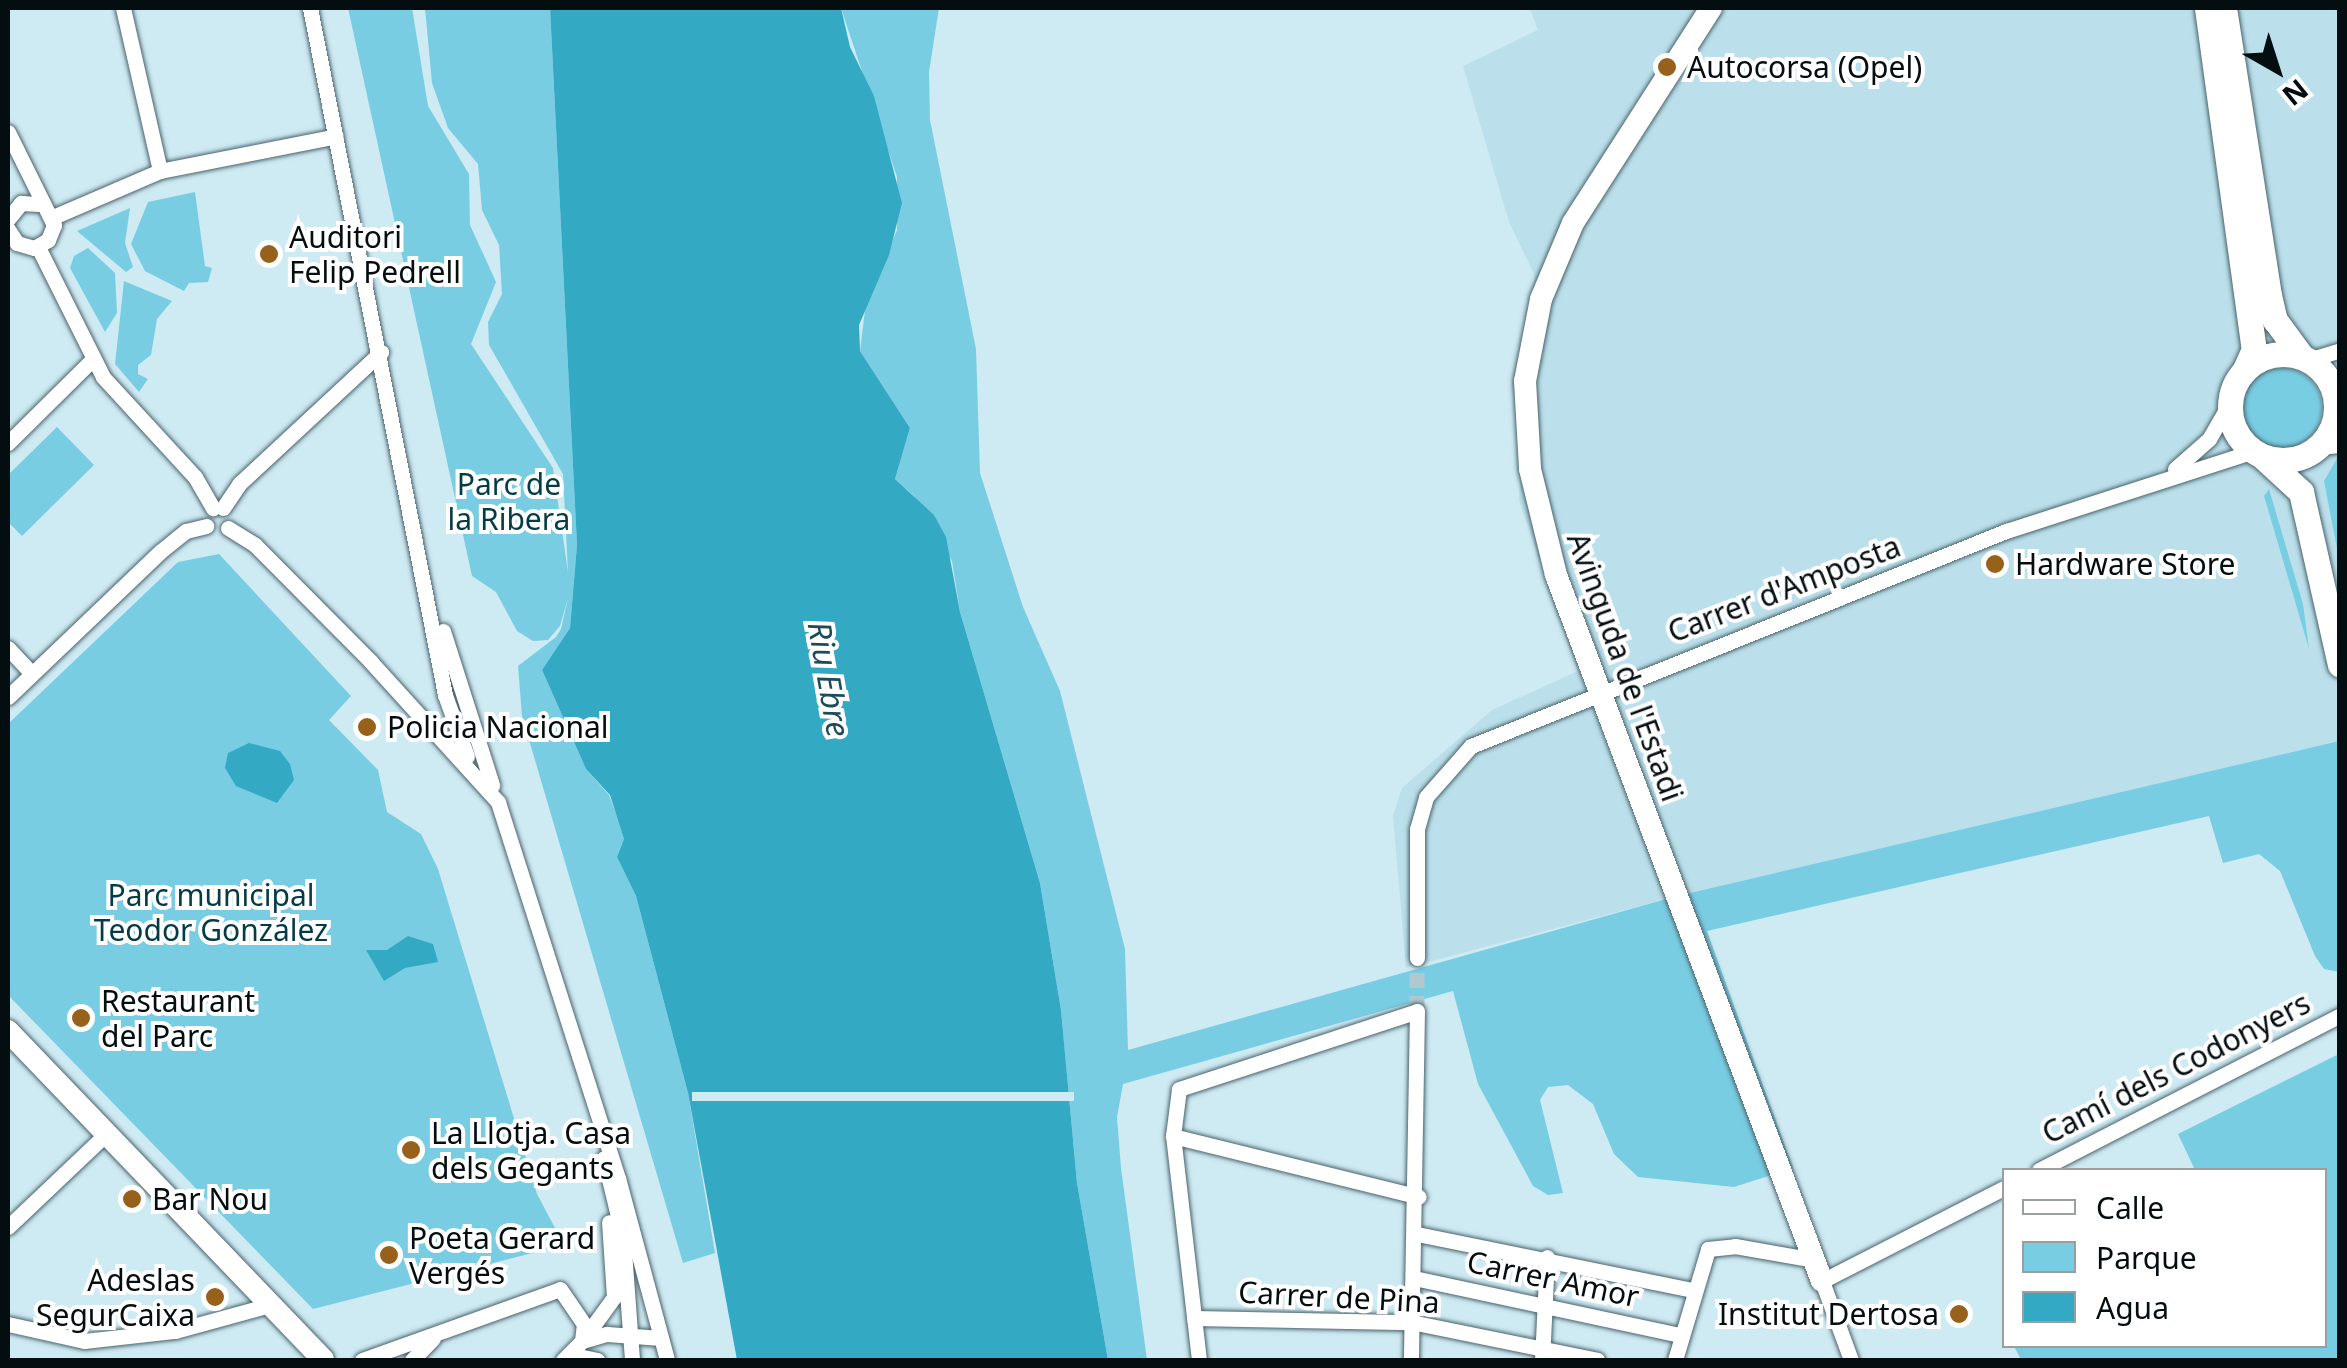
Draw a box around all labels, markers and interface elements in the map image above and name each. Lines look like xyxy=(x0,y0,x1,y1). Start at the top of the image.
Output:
north arrow xyxy=(2227,20,2327,120)
place label: Autocorsa (Opel) xyxy=(1687,49,1922,85)
marker: Autocorsa (Opel) xyxy=(1656,56,1678,78)
text: N xyxy=(2275,71,2317,115)
place label: Auditori Felip Pedrell xyxy=(289,219,461,290)
marker: Auditori Felip Pedrell xyxy=(258,243,280,265)
park label: Parc de la Ribera xyxy=(448,466,570,536)
street label: Avinguda de l'Estadi xyxy=(1560,528,1690,806)
street label: Carrer d'Amposta xyxy=(1663,528,1905,650)
place label: Hardware Store xyxy=(2015,546,2235,582)
marker: Hardware Store xyxy=(1984,553,2006,575)
water label: Riu Ebre xyxy=(800,618,858,740)
place label: Policia Nacional xyxy=(387,709,609,745)
marker: Policia Nacional xyxy=(356,716,378,738)
park label: Parc municipal Teodor González xyxy=(94,877,328,948)
place label: Restaurant del Parc xyxy=(101,983,255,1054)
street label: Camí dels Codonyers xyxy=(2036,985,2316,1151)
marker: Restaurant del Parc xyxy=(70,1007,92,1029)
place label: La Llotja. Casa dels Gegants xyxy=(431,1115,631,1186)
marker: La Llotja. Casa dels Gegants xyxy=(400,1139,422,1161)
legend xyxy=(2002,1168,2327,1348)
place label: Bar Nou xyxy=(152,1181,268,1217)
text: Calle xyxy=(2096,1187,2164,1228)
marker: Bar Nou xyxy=(121,1188,143,1210)
place label: Poeta Gerard Vergés xyxy=(409,1220,595,1290)
text: Parque xyxy=(2096,1237,2197,1278)
street label: Carrer Amor xyxy=(1464,1243,1642,1315)
marker: Poeta Gerard Vergés xyxy=(378,1244,400,1266)
place label: Adeslas SegurCaixa xyxy=(36,1262,195,1332)
street label: Carrer de Pina xyxy=(1237,1274,1441,1320)
marker: Adeslas SegurCaixa xyxy=(204,1286,226,1308)
text: Agua xyxy=(2096,1287,2169,1328)
place label: Institut Dertosa xyxy=(1718,1296,1939,1332)
marker: Institut Dertosa xyxy=(1948,1303,1970,1325)

